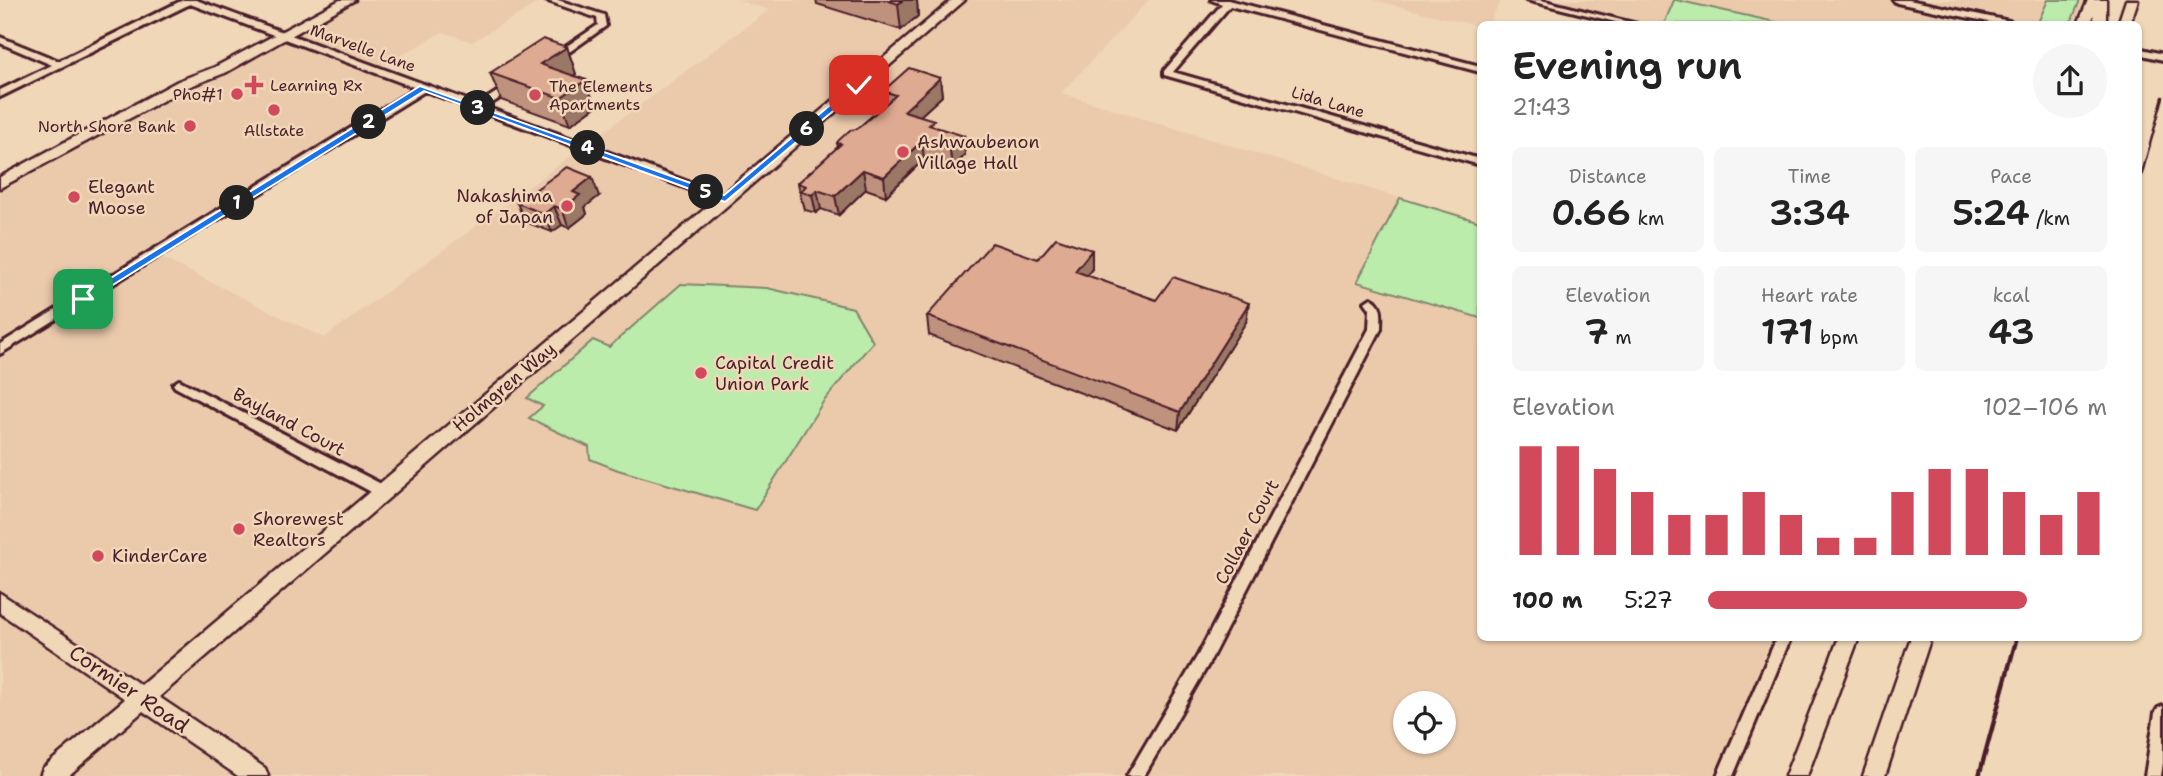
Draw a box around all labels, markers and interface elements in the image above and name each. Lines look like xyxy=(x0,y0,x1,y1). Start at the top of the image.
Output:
street label: Marvelle Lane xyxy=(307,19,419,77)
text: Evening run xyxy=(1512,40,1742,91)
button: share xyxy=(2033,44,2107,118)
pin xyxy=(829,55,889,115)
icon: check xyxy=(840,66,878,104)
marker: Learning Rx xyxy=(244,75,264,95)
place label: Learning Rx xyxy=(270,75,362,96)
place label: The Elements Apartments xyxy=(549,76,653,115)
street label: Lida Lane xyxy=(1289,81,1367,123)
place label: Pho#1 xyxy=(173,84,223,105)
marker: Pho#1 xyxy=(229,86,245,102)
marker: The Elements Apartments xyxy=(527,87,543,103)
pin: 3 xyxy=(461,90,496,126)
text: 21:43 xyxy=(1512,92,1571,122)
text: 3 xyxy=(471,95,484,120)
marker: Allstate xyxy=(266,102,282,118)
pin: 2 xyxy=(352,104,386,140)
text: 2 xyxy=(362,109,375,134)
pin: 6 xyxy=(790,111,824,146)
place label: North Shore Bank xyxy=(38,116,176,137)
text: 6 xyxy=(800,116,813,141)
marker: North Shore Bank xyxy=(182,118,198,134)
place label: Allstate xyxy=(244,120,304,141)
pin: 4 xyxy=(570,130,606,166)
place label: Ashwaubenon Village Hall xyxy=(917,130,1039,175)
text: 4 xyxy=(581,135,594,160)
marker: Ashwaubenon Village Hall xyxy=(895,144,911,160)
text: Distance xyxy=(1569,164,1647,189)
text: Time xyxy=(1788,164,1831,189)
text: Pace xyxy=(1990,164,2032,189)
pin: 5 xyxy=(688,174,724,210)
place label: Elegant Moose xyxy=(88,175,155,220)
text: 5 xyxy=(700,179,711,204)
place label: Nakashima of Japan xyxy=(456,184,553,229)
pin: 1 xyxy=(219,186,254,220)
marker: Elegant Moose xyxy=(66,189,82,205)
text: 0.66 xyxy=(1551,189,1631,236)
text: 3:34 xyxy=(1769,189,1850,236)
text: 5:24 xyxy=(1952,189,2030,236)
text: 1 xyxy=(232,190,241,215)
marker: Nakashima of Japan xyxy=(559,198,575,214)
text: km xyxy=(1631,206,1664,231)
text: /km xyxy=(2030,206,2070,231)
pin xyxy=(53,269,113,329)
icon: arrive xyxy=(64,280,102,318)
text: Elevation xyxy=(1565,283,1650,308)
text: Heart rate xyxy=(1761,283,1858,308)
text: kcal xyxy=(1993,283,2030,308)
text: 7 xyxy=(1584,308,1609,355)
text: 171 xyxy=(1761,308,1814,355)
text: 43 xyxy=(1988,308,2035,355)
text: m xyxy=(1609,325,1632,350)
text: bpm xyxy=(1814,325,1858,350)
street label: Holmgren Way xyxy=(447,337,561,437)
place label: Capital Credit Union Park xyxy=(715,351,834,396)
marker: Capital Credit Union Park xyxy=(693,365,709,381)
street label: Bayland Court xyxy=(228,382,350,462)
text: Elevation xyxy=(1512,392,1615,422)
text: 102–106 m xyxy=(1983,392,2107,422)
street label: Collaer Court xyxy=(1209,475,1285,589)
place label: Shorewest Realtors xyxy=(253,507,344,552)
marker: Shorewest Realtors xyxy=(231,521,247,537)
place label: KinderCare xyxy=(112,544,208,568)
marker: KinderCare xyxy=(90,548,106,564)
text: 100 m xyxy=(1512,585,1583,615)
text: 5:27 xyxy=(1624,585,1673,615)
street label: Cormier Road xyxy=(64,639,194,739)
map controls xyxy=(1393,691,1456,754)
button: locate xyxy=(1393,691,1456,754)

